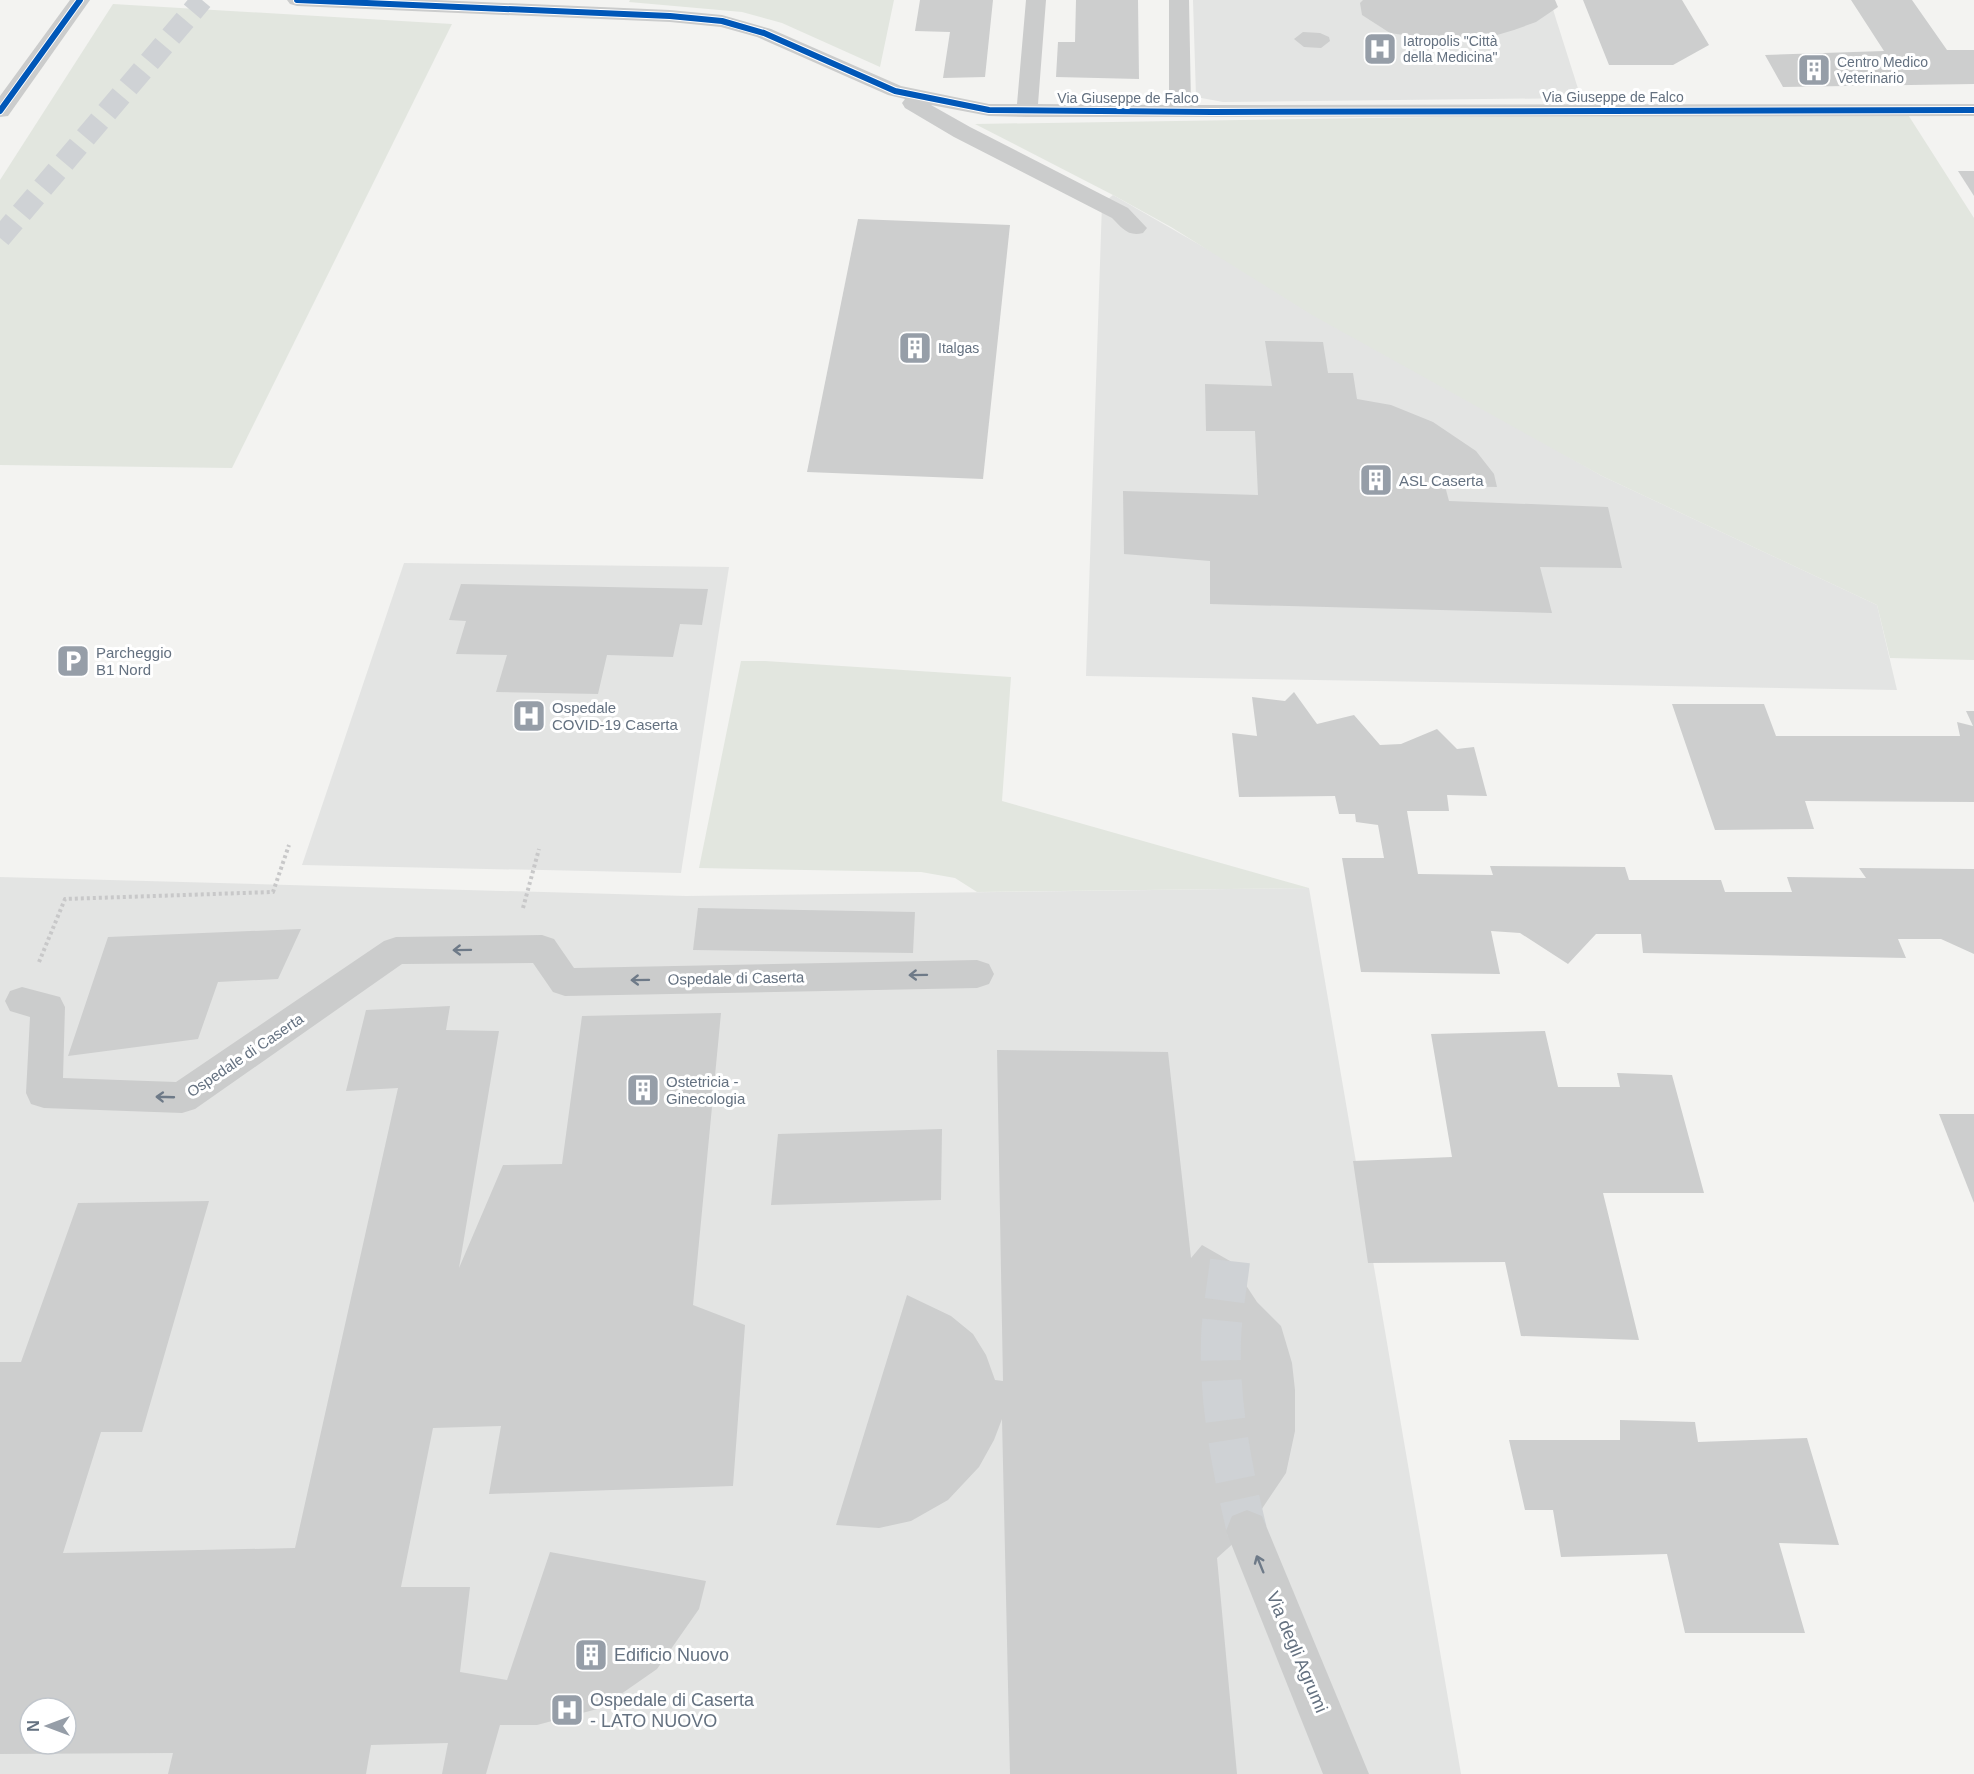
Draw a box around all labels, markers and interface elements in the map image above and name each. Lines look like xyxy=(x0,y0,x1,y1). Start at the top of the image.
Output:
hospital icon: Iatropolis "Città della Medicina" xyxy=(1362,31,1398,67)
place label: Iatropolis "Città della Medicina" xyxy=(1403,33,1498,65)
building icon: Centro Medico Veterinario xyxy=(1796,52,1832,88)
place label: Centro Medico Veterinario xyxy=(1837,54,1928,86)
street label: Via Giuseppe de Falco xyxy=(1542,89,1684,105)
street label: Via Giuseppe de Falco xyxy=(1057,90,1199,106)
building icon: Italgas xyxy=(897,330,933,366)
place label: Italgas xyxy=(938,340,979,356)
building icon: ASL Caserta xyxy=(1358,462,1394,498)
place label: ASL Caserta xyxy=(1399,472,1484,489)
parking icon: Parcheggio B1 Nord xyxy=(55,643,91,679)
place label: Parcheggio B1 Nord xyxy=(96,644,172,678)
hospital icon: Ospedale COVID-19 Caserta xyxy=(511,698,547,734)
place label: Ospedale COVID-19 Caserta xyxy=(552,699,679,733)
one-way arrow xyxy=(452,944,472,956)
street label: Ospedale di Caserta xyxy=(667,968,805,988)
one-way arrow xyxy=(909,969,929,981)
one-way arrow xyxy=(630,975,650,986)
street label: Ospedale di Caserta xyxy=(184,1009,307,1100)
building icon: Ostetricia - Ginecologia xyxy=(625,1072,661,1108)
place label: Ostetricia - Ginecologia xyxy=(666,1073,746,1107)
one-way arrow xyxy=(156,1092,176,1103)
one-way arrow xyxy=(1254,1555,1265,1574)
street label: Via degli Agrumi xyxy=(1262,1588,1332,1716)
building icon: Edificio Nuovo xyxy=(573,1637,609,1673)
place label: Edificio Nuovo xyxy=(614,1645,729,1665)
place label: Ospedale di Caserta - LATO NUOVO xyxy=(590,1690,755,1731)
hospital icon: Ospedale di Caserta - LATO NUOVO xyxy=(549,1692,585,1728)
north arrow xyxy=(18,1696,78,1756)
text: N xyxy=(25,1720,42,1732)

